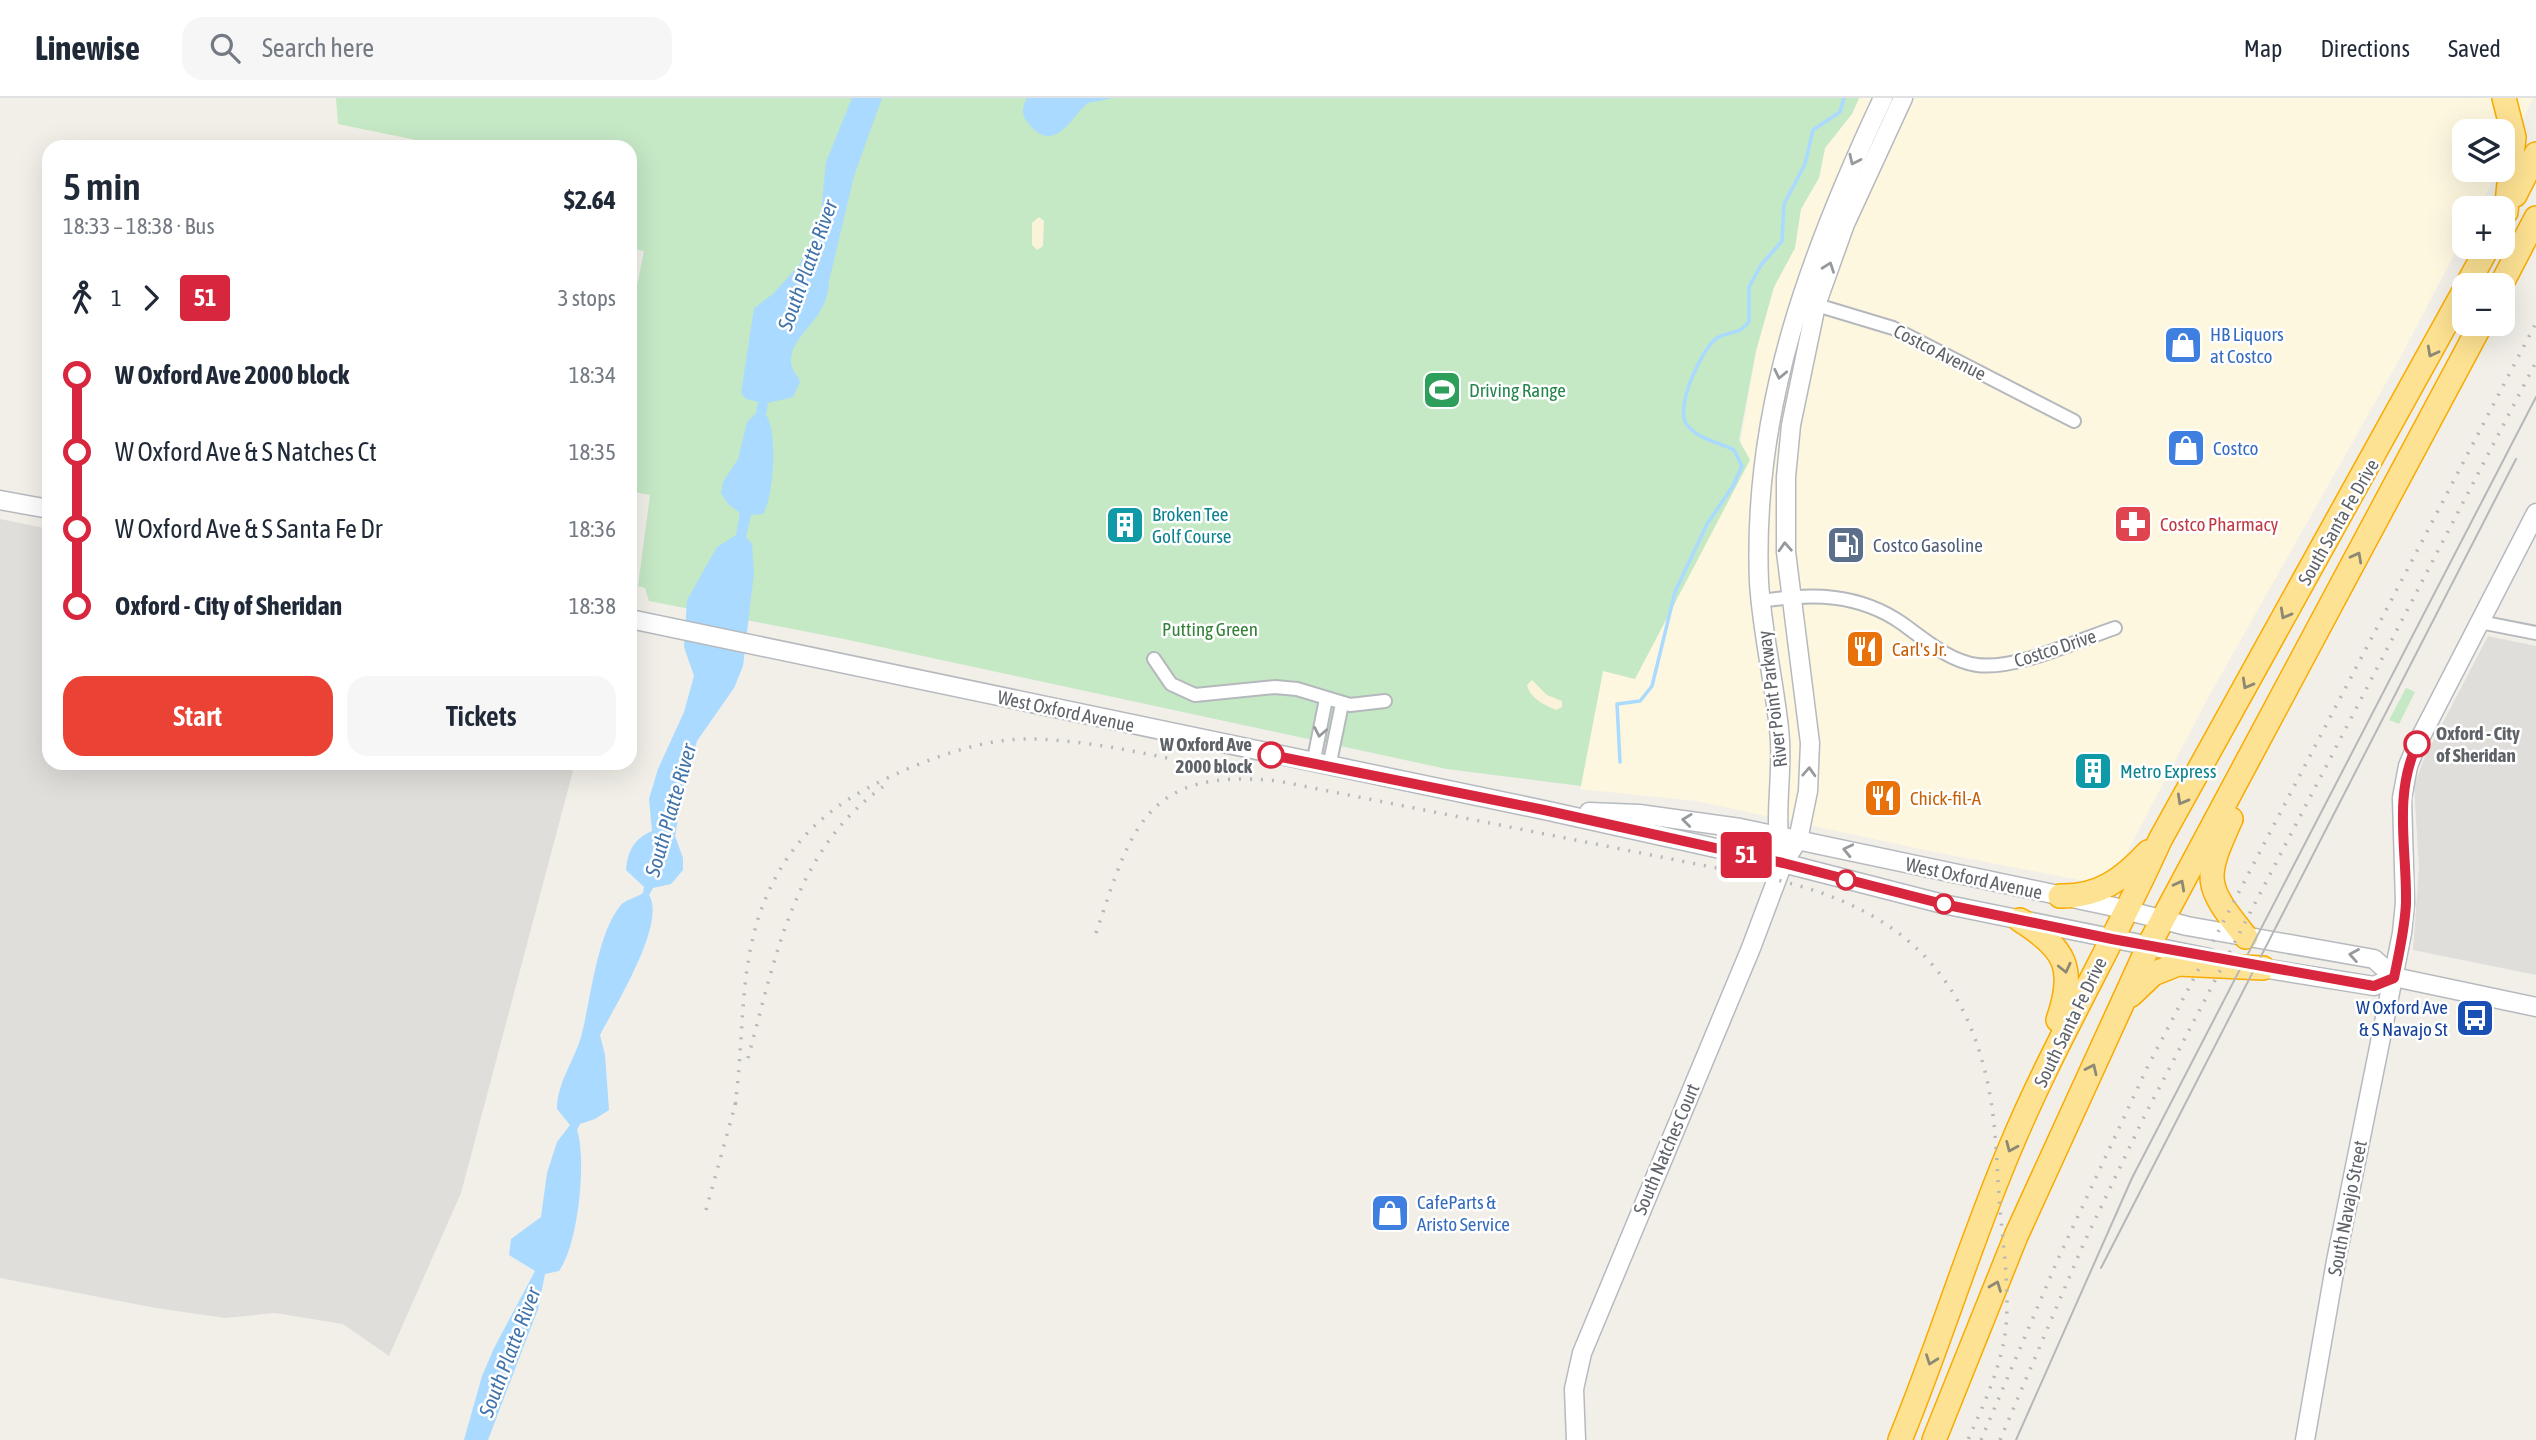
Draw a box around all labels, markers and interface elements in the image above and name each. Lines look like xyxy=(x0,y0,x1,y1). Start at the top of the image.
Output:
search box xyxy=(182,17,672,80)
text: Linewise xyxy=(35,29,140,67)
icon: search xyxy=(206,29,244,67)
text: Search here xyxy=(262,33,374,63)
text: Map xyxy=(2244,35,2282,62)
text: Directions xyxy=(2320,35,2410,62)
text: Saved xyxy=(2448,35,2501,62)
map controls xyxy=(2452,119,2515,336)
button: layers xyxy=(2452,119,2515,182)
one-way arrow xyxy=(1848,153,1862,165)
text: 5 min xyxy=(63,165,141,208)
text: $2.64 xyxy=(564,185,616,215)
water label: South Platte River xyxy=(772,196,842,334)
button: + xyxy=(2452,196,2515,259)
text: 18:33 – 18:38 · Bus xyxy=(63,213,215,239)
one-way arrow xyxy=(1821,261,1835,273)
button: − xyxy=(2452,273,2515,336)
icon: walk xyxy=(63,279,101,317)
icon: forward xyxy=(132,279,170,317)
text: 51 xyxy=(194,284,216,311)
text: 1 xyxy=(111,285,122,311)
text: 3 stops xyxy=(558,285,616,311)
street label: Costco Avenue xyxy=(1890,319,1990,385)
place label: HB Liquors at Costco xyxy=(2210,323,2284,367)
shop icon: HB Liquors at Costco xyxy=(2162,324,2204,366)
one-way arrow xyxy=(2427,344,2440,357)
text: W Oxford Ave 2000 block xyxy=(115,360,349,390)
text: 18:34 xyxy=(569,362,616,388)
one-way arrow xyxy=(1773,368,1788,380)
sports icon: Driving Range xyxy=(1421,369,1463,411)
place label: Driving Range xyxy=(1469,379,1566,401)
shop icon: Costco xyxy=(2165,427,2207,469)
text: W Oxford Ave & S Natches Ct xyxy=(115,437,377,467)
place label: Costco xyxy=(2213,437,2258,459)
text: 18:35 xyxy=(569,439,616,465)
street label: South Santa Fe Drive xyxy=(2293,455,2383,589)
place label: Broken Tee Golf Course xyxy=(1152,503,1231,547)
pharmacy icon: Costco Pharmacy xyxy=(2112,503,2154,545)
building icon: Broken Tee Golf Course xyxy=(1104,504,1146,546)
place label: Costco Pharmacy xyxy=(2160,513,2279,535)
text: W Oxford Ave & S Santa Fe Dr xyxy=(115,514,383,544)
text: 18:36 xyxy=(569,516,616,542)
fuel station icon: Costco Gasoline xyxy=(1825,524,1867,566)
place label: Costco Gasoline xyxy=(1873,534,1983,556)
one-way arrow xyxy=(1778,541,1793,552)
one-way arrow xyxy=(2348,552,2362,564)
text: Oxford - City of Sheridan xyxy=(115,591,342,621)
text: 18:38 xyxy=(569,593,616,619)
one-way arrow xyxy=(2280,607,2293,620)
park label: Putting Green xyxy=(1162,618,1258,640)
street label: Costco Drive xyxy=(2011,624,2099,672)
restaurant icon: Carl's Jr. xyxy=(1844,628,1886,670)
street label: River Point Parkway xyxy=(1753,629,1791,769)
place label: Carl's Jr. xyxy=(1892,638,1947,660)
button: Start xyxy=(63,676,333,756)
button: Tickets xyxy=(347,676,616,756)
one-way arrow xyxy=(2242,677,2255,689)
street label: West Oxford Avenue xyxy=(996,686,1136,736)
place label: Oxford - City of Sheridan xyxy=(2436,722,2520,766)
one-way arrow xyxy=(1313,726,1328,738)
marker: Oxford - City of Sheridan xyxy=(2404,731,2430,757)
place label: W Oxford Ave 2000 block xyxy=(1159,733,1253,777)
water label: South Platte River xyxy=(639,740,701,880)
marker: W Oxford Ave 2000 block xyxy=(1258,742,1284,768)
building icon: Metro Express xyxy=(2072,750,2114,792)
place label: Metro Express xyxy=(2120,760,2217,782)
one-way arrow xyxy=(1802,767,1817,778)
restaurant icon: Chick-fil-A xyxy=(1862,777,1904,819)
place label: Chick-fil-A xyxy=(1910,787,1982,809)
one-way arrow xyxy=(2177,793,2190,805)
one-way arrow xyxy=(1681,812,1693,827)
line badge: 51 xyxy=(1714,832,1778,878)
text: 51 xyxy=(1735,841,1757,868)
one-way arrow xyxy=(1842,844,1854,859)
street label: West Oxford Avenue xyxy=(1904,853,2044,903)
unlabelled marker xyxy=(1836,870,1856,890)
one-way arrow xyxy=(2172,880,2186,892)
unlabelled marker xyxy=(1934,894,1954,914)
one-way arrow xyxy=(2348,948,2360,963)
street label: South Santa Fe Drive xyxy=(2029,953,2111,1091)
one-way arrow xyxy=(2057,961,2071,973)
place label: W Oxford Ave & S Navajo St xyxy=(2356,996,2448,1040)
bus stop icon: W Oxford Ave & S Navajo St xyxy=(2454,997,2496,1039)
one-way arrow xyxy=(2084,1064,2098,1076)
street label: South Natches Court xyxy=(1628,1080,1704,1218)
street label: South Navajo Street xyxy=(2323,1138,2371,1278)
one-way arrow xyxy=(2005,1141,2019,1153)
place label: CafeParts & Aristo Service xyxy=(1417,1191,1510,1235)
shop icon: CafeParts & Aristo Service xyxy=(1369,1192,1411,1234)
one-way arrow xyxy=(1988,1281,2002,1293)
water label: South Platte River xyxy=(473,1283,545,1421)
one-way arrow xyxy=(1925,1354,1939,1366)

